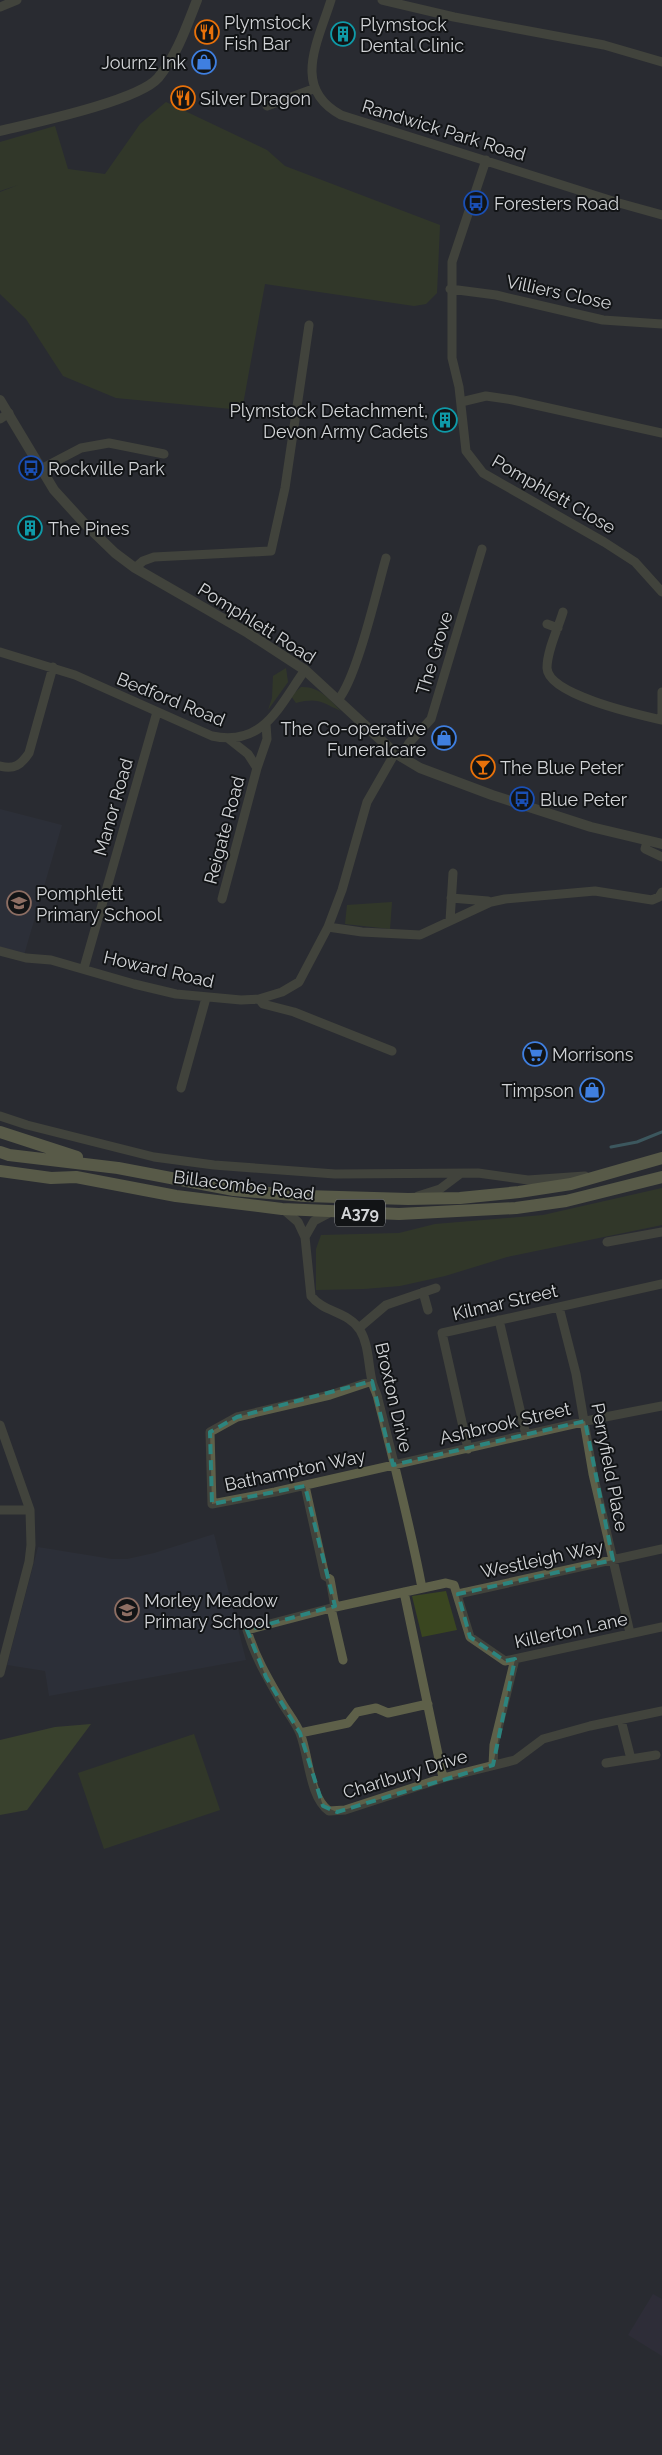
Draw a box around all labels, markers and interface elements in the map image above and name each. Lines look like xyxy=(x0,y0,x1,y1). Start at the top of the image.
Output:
place label: Plymstock Fish Bar xyxy=(224,12,311,54)
place label: Plymstock Dental Clinic xyxy=(360,14,464,56)
restaurant icon: Plymstock Fish Bar xyxy=(194,19,220,45)
building icon: Plymstock Dental Clinic xyxy=(330,21,356,47)
shop icon: Journz Ink xyxy=(191,49,217,75)
place label: Journz Ink xyxy=(101,52,186,73)
restaurant icon: Silver Dragon xyxy=(170,85,196,111)
place label: Silver Dragon xyxy=(200,88,311,109)
street label: Randwick Park Road xyxy=(360,95,528,165)
bus stop icon: Foresters Road xyxy=(463,190,489,216)
place label: Foresters Road xyxy=(494,193,619,214)
street label: Villiers Close xyxy=(504,271,614,314)
place label: Plymstock Detachment, Devon Army Cadets xyxy=(229,400,428,442)
building icon: Plymstock Detachment, Devon Army Cadets xyxy=(432,407,458,433)
street label: Pomphlett Close xyxy=(489,450,620,538)
bus stop icon: Rockville Park xyxy=(18,455,44,481)
place label: Rockville Park xyxy=(48,458,165,479)
building icon: The Pines xyxy=(17,515,43,541)
place label: The Pines xyxy=(48,518,130,539)
street label: Pomphlett Road xyxy=(194,578,320,668)
street label: The Grove xyxy=(411,609,457,697)
street label: Bedford Road xyxy=(114,668,228,730)
place label: The Co-operative Funeralcare xyxy=(281,718,426,760)
shop icon: The Co-operative Funeralcare xyxy=(431,725,457,751)
bar icon: The Blue Peter xyxy=(470,754,496,780)
street label: Manor Road xyxy=(89,756,137,858)
place label: The Blue Peter xyxy=(500,757,624,778)
street label: Reigate Road xyxy=(199,774,249,886)
bus stop icon: Blue Peter xyxy=(509,786,535,812)
place label: Blue Peter xyxy=(540,789,628,810)
place label: Pomphlett Primary School xyxy=(36,883,162,925)
school or university icon: Pomphlett Primary School xyxy=(6,890,32,916)
street label: Howard Road xyxy=(102,946,216,992)
supermarket icon: Morrisons xyxy=(522,1041,548,1067)
place label: Morrisons xyxy=(552,1044,634,1065)
shop icon: Timpson xyxy=(579,1077,605,1103)
place label: Timpson xyxy=(502,1080,574,1101)
street label: Billacombe Road xyxy=(172,1166,316,1204)
road number: A379 xyxy=(335,1200,385,1226)
street label: Kilmar Street xyxy=(450,1280,560,1324)
street label: Broxton Drive xyxy=(371,1340,417,1454)
street label: Ashbrook Street xyxy=(437,1398,573,1448)
street label: Perryfield Place xyxy=(587,1401,633,1534)
street label: Bathampton Way xyxy=(222,1445,368,1495)
street label: Westleigh Way xyxy=(479,1536,606,1582)
place label: Morley Meadow Primary School xyxy=(144,1590,278,1632)
school or university icon: Morley Meadow Primary School xyxy=(114,1597,140,1623)
street label: Killerton Lane xyxy=(512,1608,630,1652)
street label: Charlbury Drive xyxy=(340,1745,470,1803)

